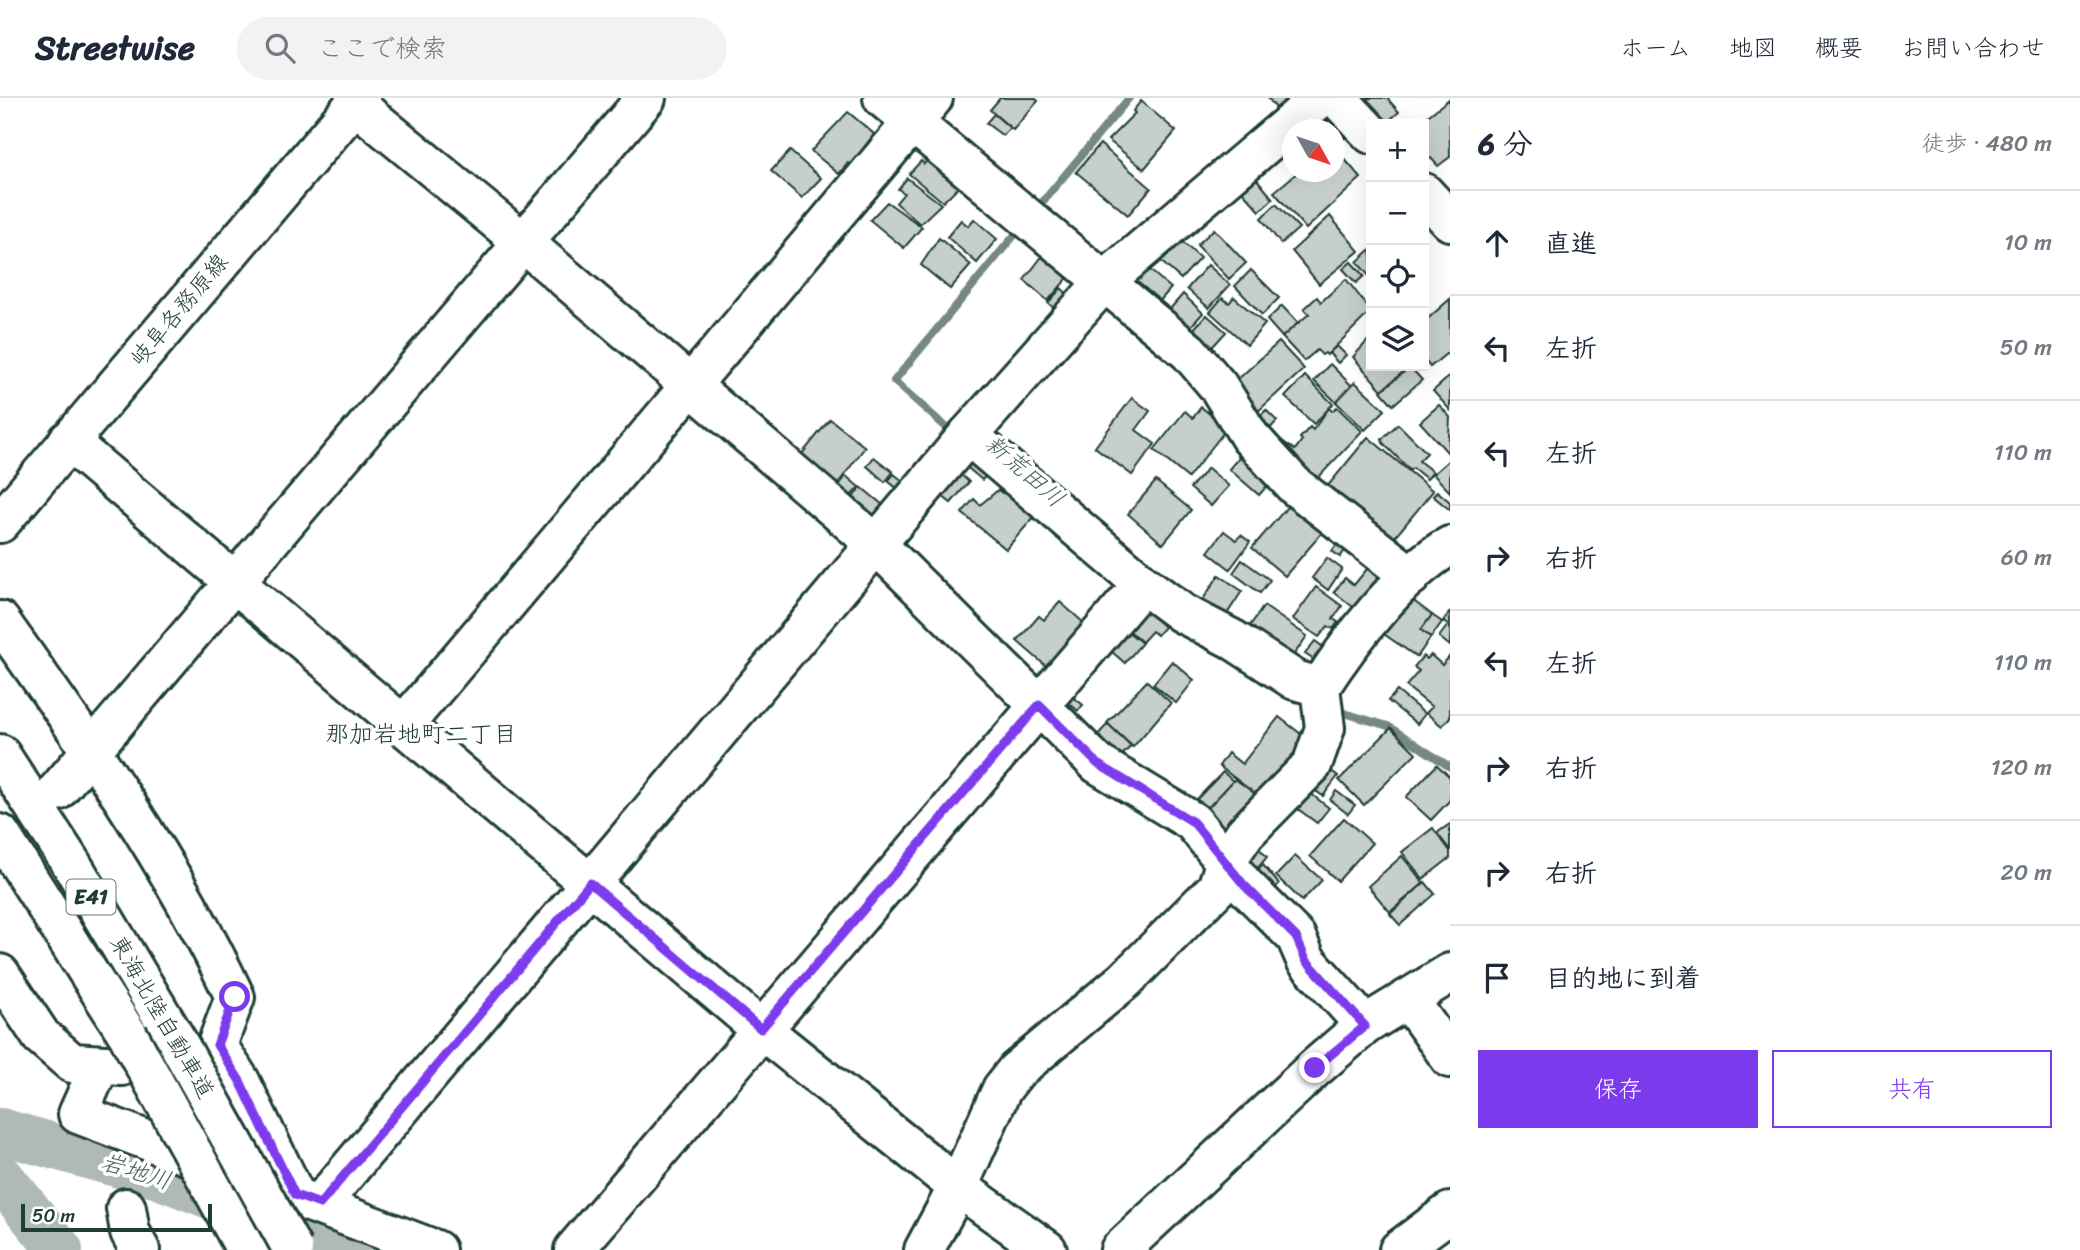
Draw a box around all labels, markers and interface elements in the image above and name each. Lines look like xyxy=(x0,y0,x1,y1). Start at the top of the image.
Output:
search box xyxy=(237,17,727,80)
text: Streetwise xyxy=(35,19,195,77)
text: ここで検索 xyxy=(317,25,447,71)
text: ホーム xyxy=(1620,27,1691,69)
text: 地図 xyxy=(1729,27,1777,69)
text: 概要 xyxy=(1815,27,1863,69)
text: お問い合わせ xyxy=(1901,27,2045,69)
icon: search xyxy=(261,29,299,67)
text: 6 分 xyxy=(1478,117,1533,171)
north arrow xyxy=(1282,119,1345,182)
map controls xyxy=(1366,119,1429,371)
button: + xyxy=(1366,119,1429,182)
text: 徒歩 · 480 m xyxy=(1921,123,2052,164)
button: − xyxy=(1366,182,1429,245)
text: 直進 xyxy=(1545,220,1597,266)
text: 10 m xyxy=(2004,222,2052,263)
icon: ahead xyxy=(1478,224,1516,262)
street label: 岐阜各務原線 xyxy=(119,244,239,376)
button: locate xyxy=(1366,245,1429,308)
button: layers xyxy=(1366,308,1429,371)
text: 左折 xyxy=(1545,325,1597,371)
text: 50 m xyxy=(2000,327,2052,368)
icon: left xyxy=(1478,329,1516,367)
water label: 新荒田川 xyxy=(975,424,1075,518)
text: 左折 xyxy=(1545,430,1597,476)
text: 110 m xyxy=(1994,432,2052,473)
icon: left xyxy=(1478,434,1516,472)
text: 右折 xyxy=(1545,535,1597,581)
text: 60 m xyxy=(2001,537,2052,578)
icon: right xyxy=(1478,539,1516,577)
text: 左折 xyxy=(1545,640,1597,686)
text: 110 m xyxy=(1994,642,2052,683)
icon: left xyxy=(1478,644,1516,682)
district label: 那加岩地町二丁目 xyxy=(325,713,517,755)
text: 右折 xyxy=(1545,745,1597,791)
text: 120 m xyxy=(1991,747,2052,788)
icon: right xyxy=(1478,749,1516,787)
text: 右折 xyxy=(1545,850,1597,896)
text: 20 m xyxy=(2001,852,2052,893)
icon: right xyxy=(1478,854,1516,892)
road number: E41 xyxy=(66,880,116,914)
street label: 東海北陸自動車道 xyxy=(98,927,226,1107)
text: 目的地に到着 xyxy=(1545,955,1701,1001)
icon: arrive xyxy=(1478,959,1516,997)
route start xyxy=(219,981,250,1012)
button: 保存 xyxy=(1478,1050,1758,1128)
button: 共有 xyxy=(1772,1050,2052,1128)
route end xyxy=(1299,1052,1330,1083)
water label: 岩地川 xyxy=(95,1140,177,1202)
text: 50 m xyxy=(32,1199,75,1232)
scale bar xyxy=(21,1201,212,1233)

